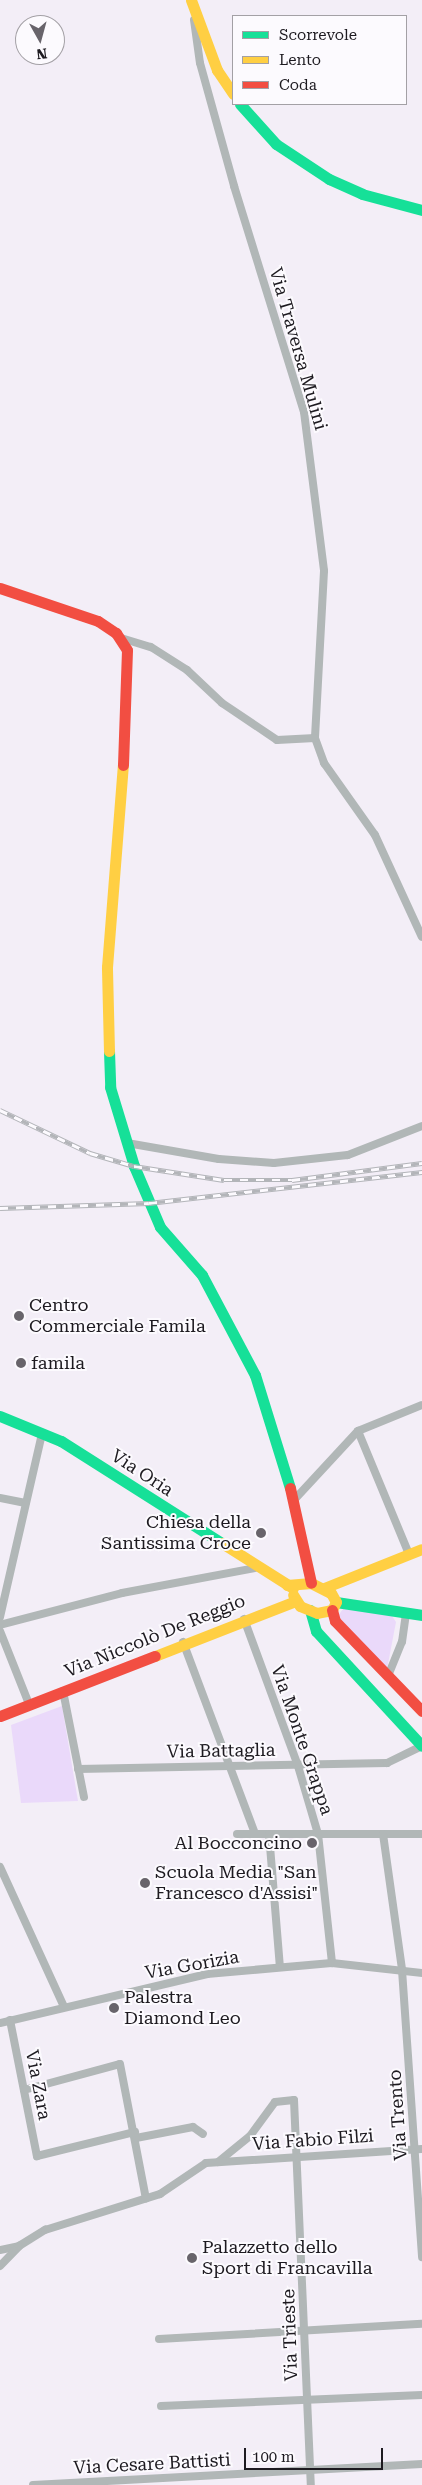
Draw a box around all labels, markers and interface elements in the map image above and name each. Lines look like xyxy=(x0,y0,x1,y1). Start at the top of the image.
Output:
north arrow xyxy=(15,15,65,65)
legend xyxy=(232,15,407,105)
text: Scorrevole xyxy=(279,26,357,44)
text: N xyxy=(35,45,48,62)
text: Lento xyxy=(279,51,321,69)
text: Coda xyxy=(279,76,317,94)
street label: Via Traversa Mulini xyxy=(264,265,332,433)
place label: Centro Commerciale Famila xyxy=(29,1295,206,1338)
marker: Centro Commerciale Famila xyxy=(13,1310,25,1322)
place label: famila xyxy=(31,1352,85,1374)
marker: famila xyxy=(15,1357,27,1369)
street label: Via Oria xyxy=(107,1445,177,1501)
place label: Chiesa della Santissima Croce xyxy=(101,1512,251,1555)
marker: Chiesa della Santissima Croce xyxy=(255,1527,267,1539)
street label: Via Niccolò De Reggio xyxy=(61,1590,249,1682)
street label: Via Monte Grappa xyxy=(266,1662,338,1818)
street label: Via Battaglia xyxy=(166,1739,276,1763)
place label: Al Bocconcino xyxy=(175,1832,302,1854)
marker: Al Bocconcino xyxy=(306,1837,318,1849)
place label: Scuola Media "San Francesco d'Assisi" xyxy=(155,1862,318,1905)
marker: Scuola Media "San Francesco d'Assisi" xyxy=(139,1877,151,1889)
street label: Via Gorizia xyxy=(143,1946,241,1984)
place label: Palestra Diamond Leo xyxy=(124,1987,241,2030)
marker: Palestra Diamond Leo xyxy=(108,2002,120,2014)
street label: Via Zara xyxy=(21,2048,55,2122)
street label: Via Trento xyxy=(384,2069,412,2161)
street label: Via Fabio Filzi xyxy=(252,2125,374,2155)
place label: Palazzetto dello Sport di Francavilla xyxy=(202,2237,372,2280)
marker: Palazzetto dello Sport di Francavilla xyxy=(186,2252,198,2264)
street label: Via Trieste xyxy=(278,2288,302,2382)
scale bar xyxy=(247,2438,386,2470)
text: 100 m xyxy=(252,2448,295,2466)
street label: Via Cesare Battisti xyxy=(73,2449,231,2479)

